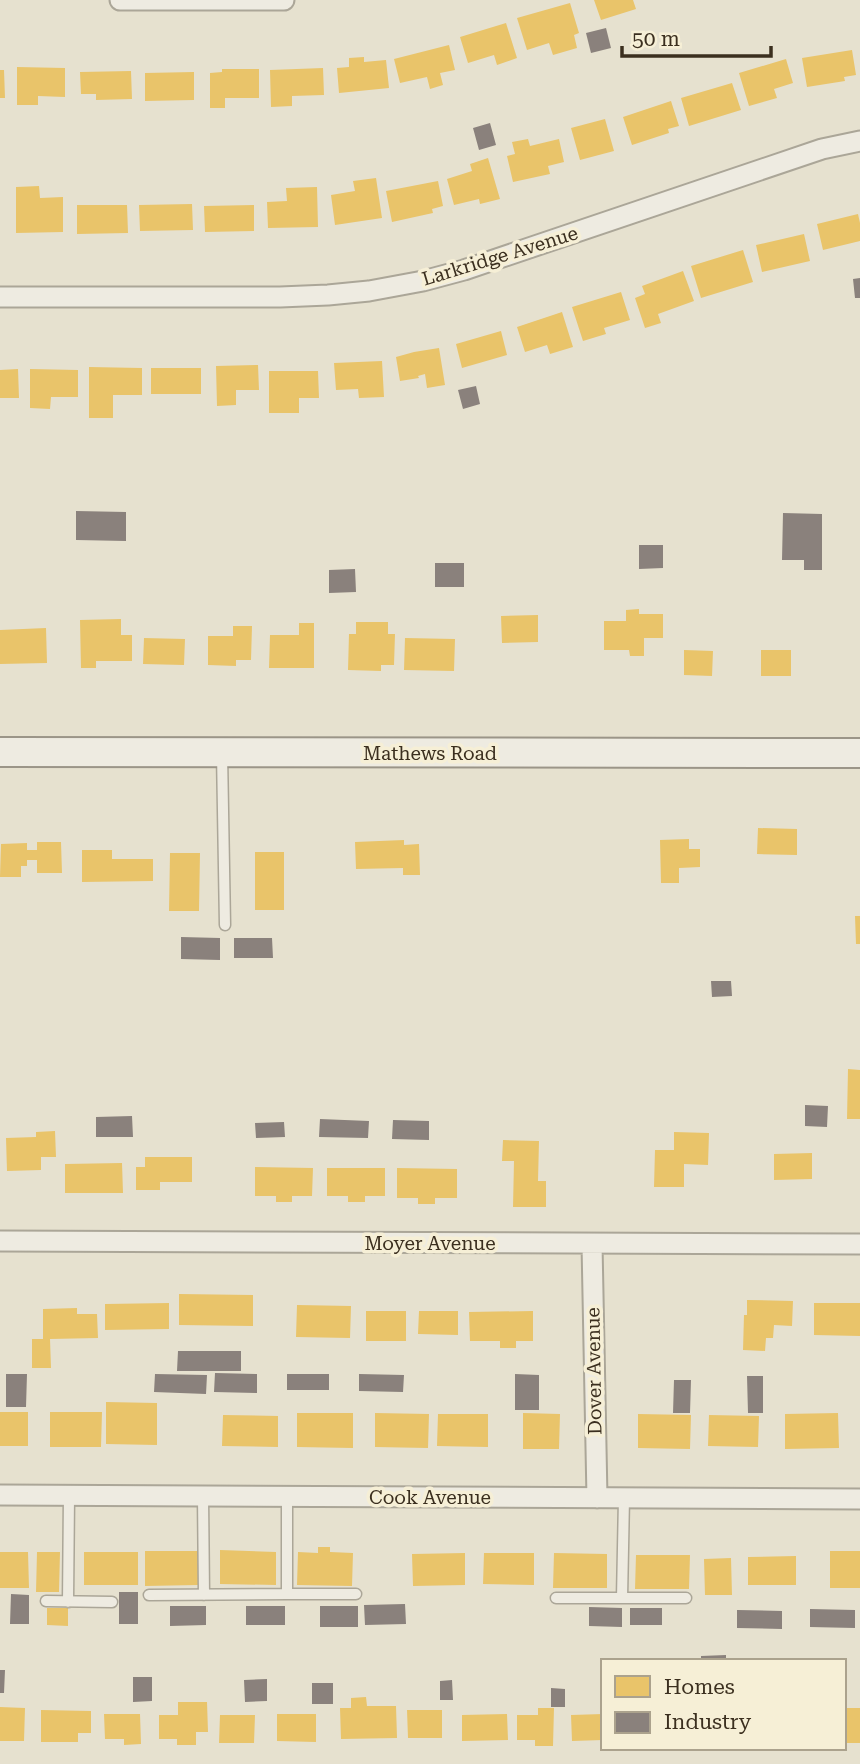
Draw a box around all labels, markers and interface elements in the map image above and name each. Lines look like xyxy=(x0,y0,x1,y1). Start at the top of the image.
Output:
scale bar xyxy=(622,14,771,58)
text: 50 m xyxy=(632,27,680,51)
street label: Larkridge Avenue xyxy=(419,221,581,291)
street label: Mathews Road xyxy=(363,742,497,765)
street label: Moyer Avenue xyxy=(364,1232,496,1255)
street label: Dover Avenue xyxy=(581,1307,607,1435)
street label: Cook Avenue xyxy=(369,1486,491,1509)
legend xyxy=(601,1659,846,1750)
text: Homes xyxy=(664,1675,735,1699)
text: Industry xyxy=(664,1710,752,1734)

